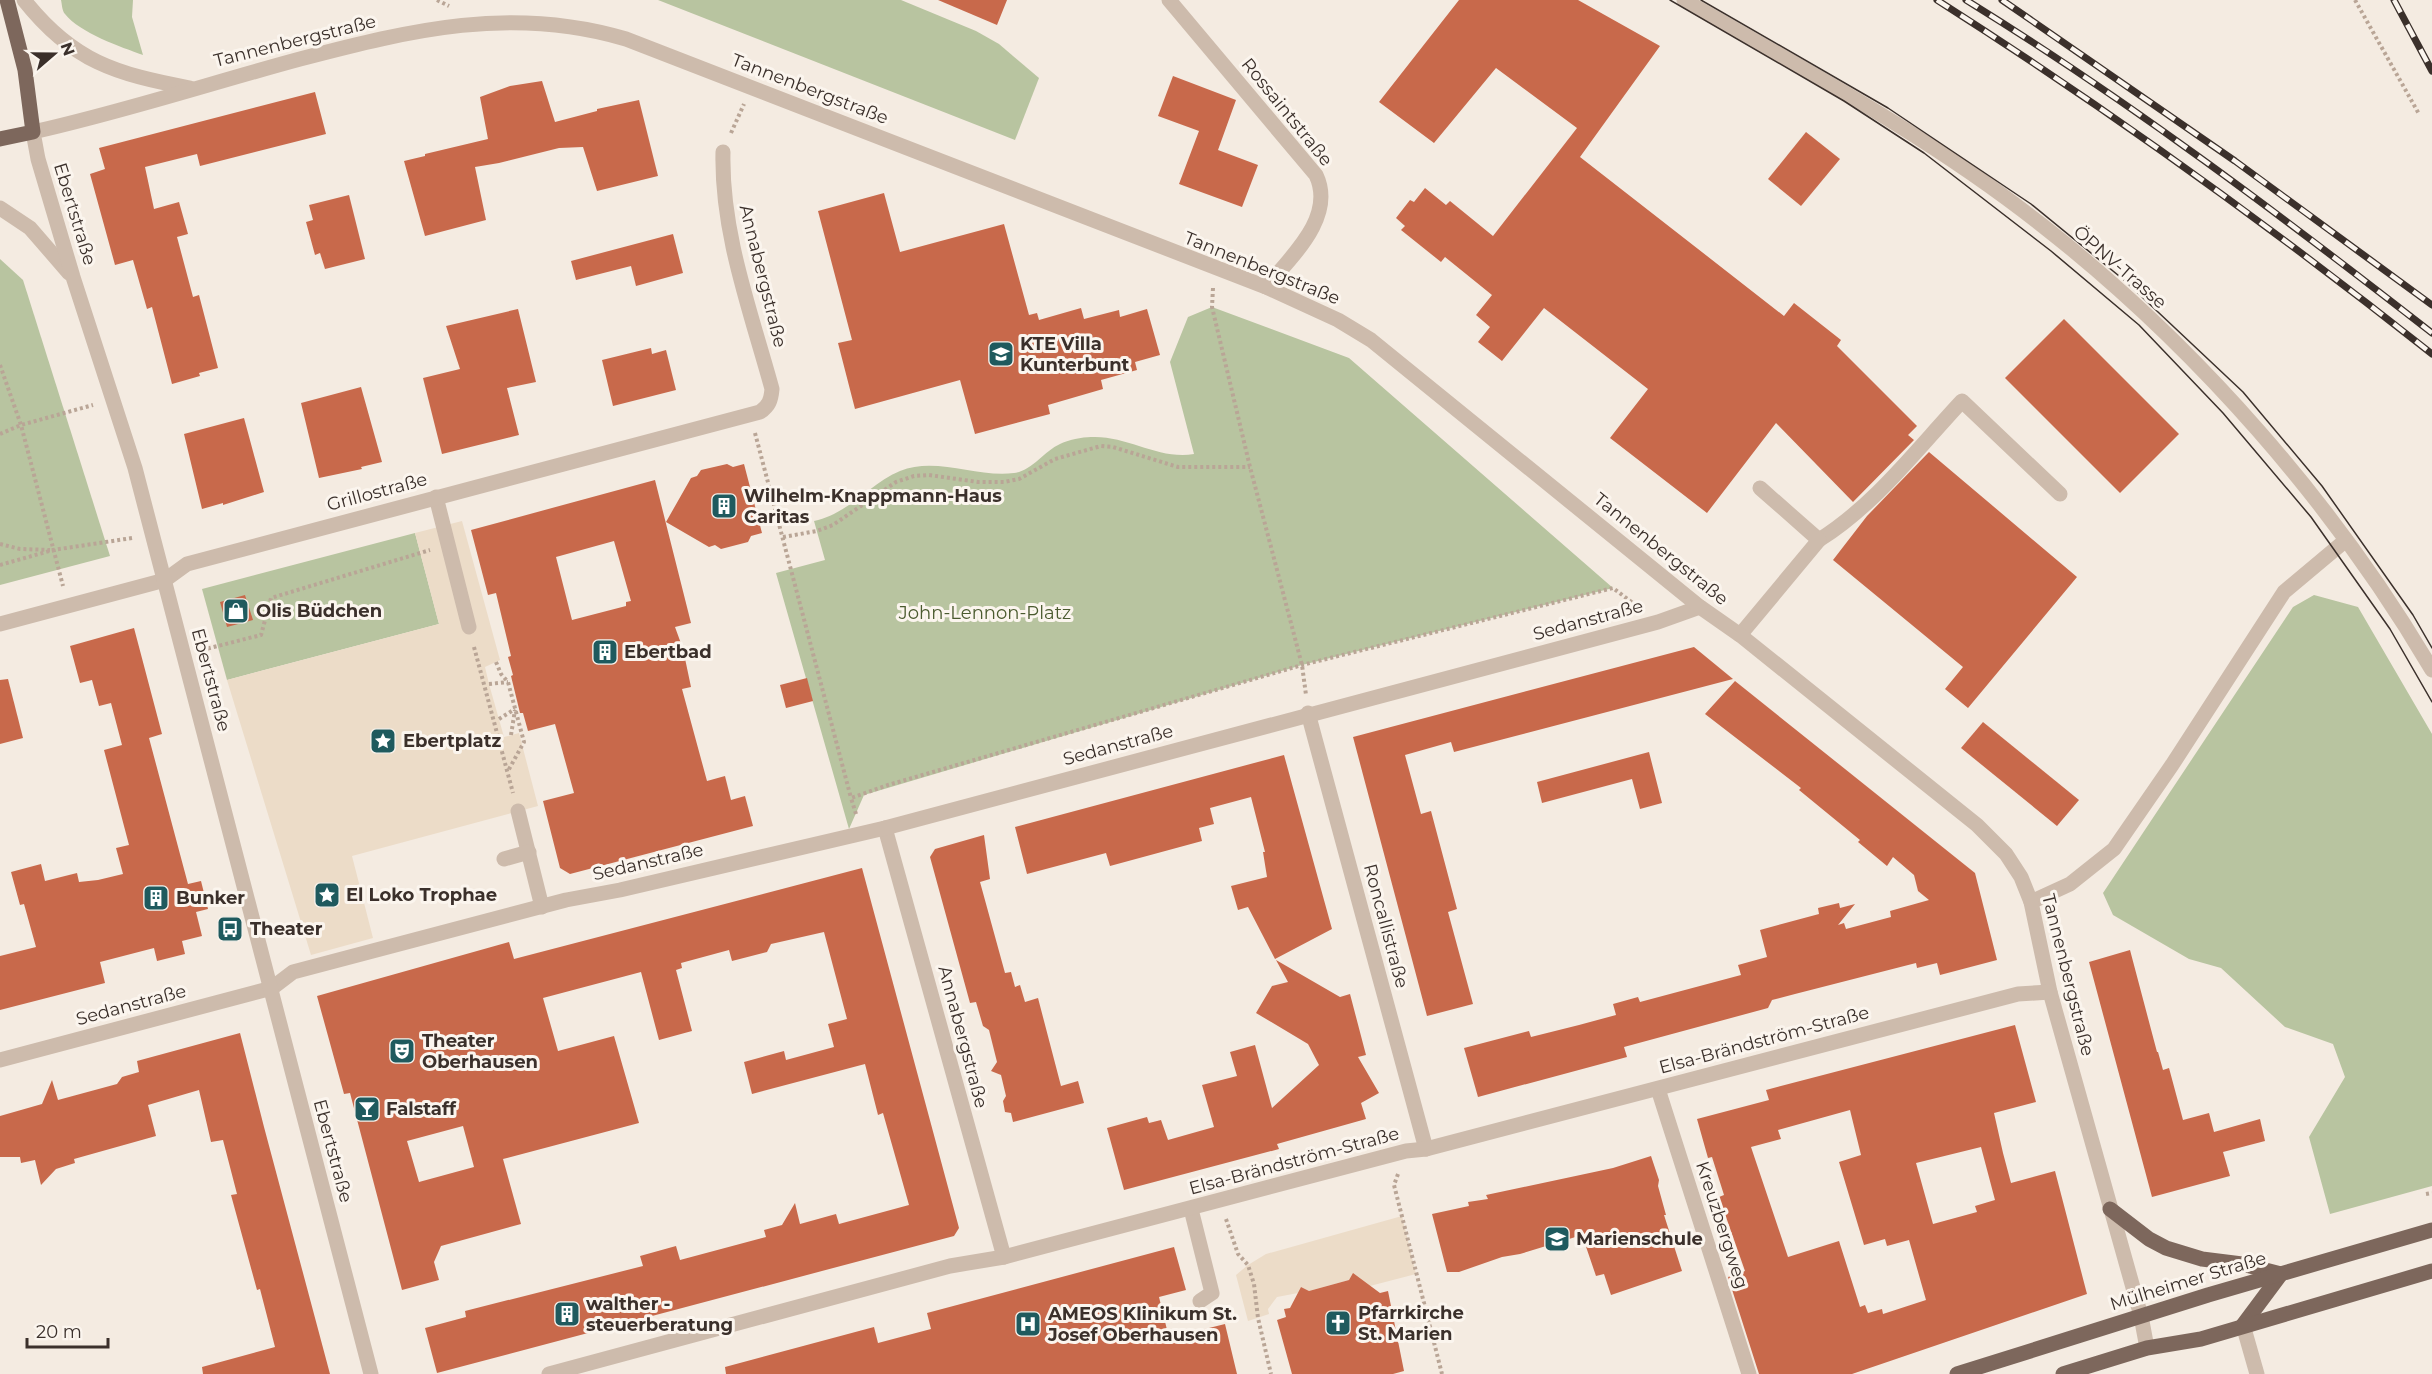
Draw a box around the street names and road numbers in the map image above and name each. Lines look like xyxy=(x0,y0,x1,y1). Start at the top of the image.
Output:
street label: Tannenbergstraße xyxy=(212,10,378,72)
street label: Tannenbergstraße xyxy=(728,49,892,129)
street label: Rossaintstraße xyxy=(1237,53,1337,171)
street label: Ebertstraße xyxy=(49,160,101,268)
street label: Annabergstraße xyxy=(735,202,791,350)
street label: ÖPNV-Trasse xyxy=(2069,221,2171,314)
street label: Tannenbergstraße xyxy=(1181,227,1343,309)
street label: Grillostraße xyxy=(324,468,430,516)
street label: Tannenbergstraße xyxy=(1589,488,1733,610)
street label: Sedanstraße xyxy=(1531,595,1646,645)
street label: Ebertstraße xyxy=(187,626,235,734)
street label: Sedanstraße xyxy=(1061,720,1176,770)
street label: Sedanstraße xyxy=(590,839,706,885)
street label: Roncallistraße xyxy=(1359,861,1413,991)
street label: Tannenbergstraße xyxy=(2037,892,2099,1058)
street label: Annabergstraße xyxy=(933,963,993,1111)
street label: Sedanstraße xyxy=(74,980,189,1030)
street label: Elsa-Brändström-Straße xyxy=(1657,1001,1872,1079)
street label: Ebertstraße xyxy=(309,1097,357,1205)
street label: Elsa-Brändström-Straße xyxy=(1187,1122,1402,1200)
street label: Kreuzbergweg xyxy=(1691,1158,1753,1292)
street label: Mülheimer Straße xyxy=(2107,1247,2269,1315)

